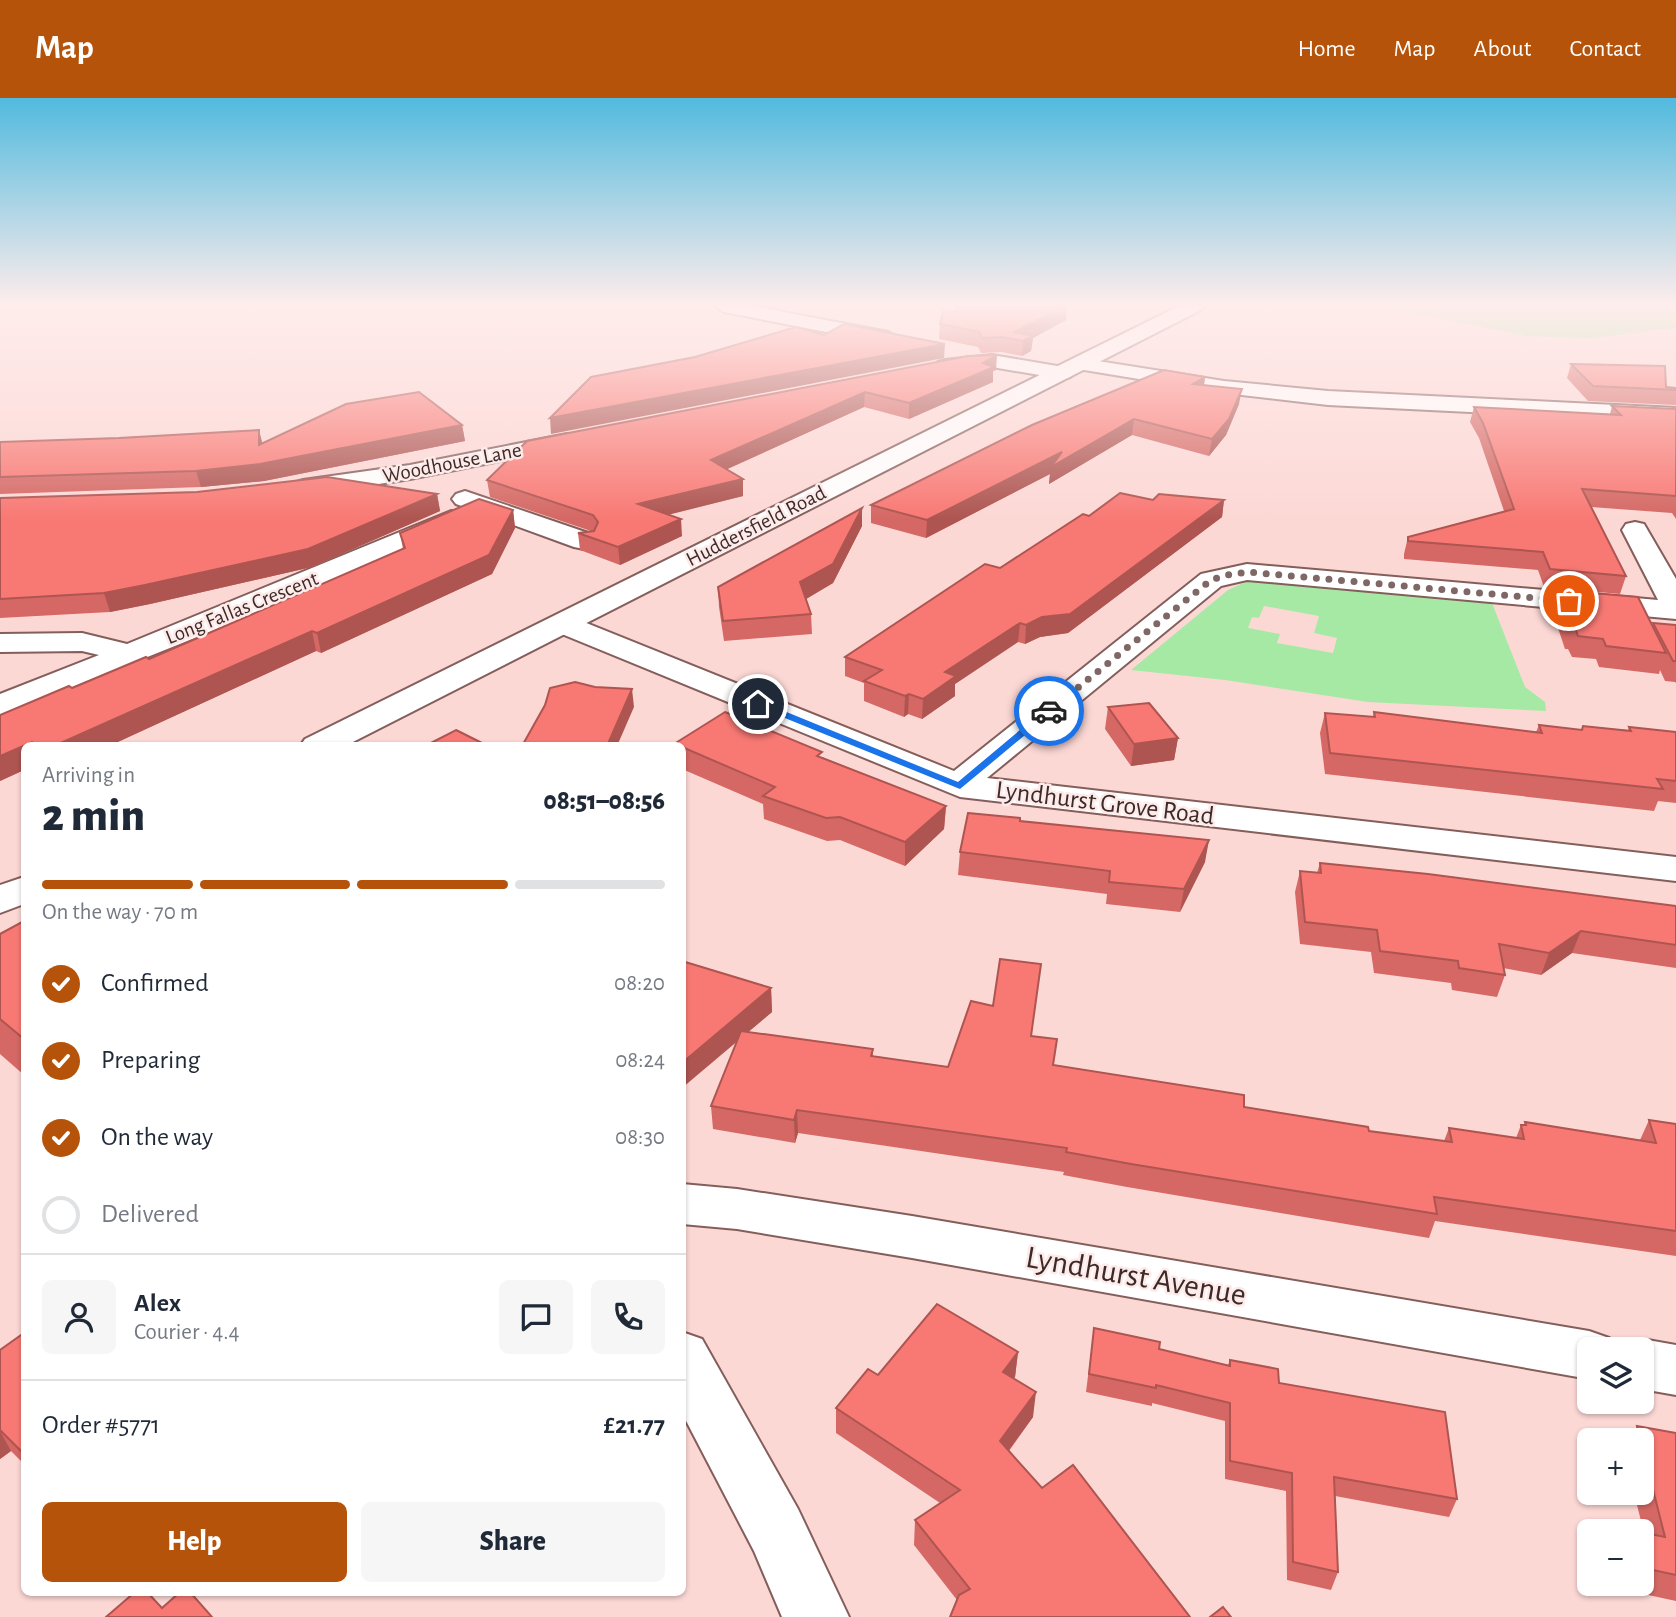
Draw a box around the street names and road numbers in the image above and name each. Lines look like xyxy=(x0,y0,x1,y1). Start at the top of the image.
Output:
street label: Woodhouse Lane xyxy=(381,439,523,487)
street label: Huddersfield Road xyxy=(683,482,829,570)
street label: Long Fallas Crescent xyxy=(163,568,322,648)
street label: Lyndhurst Grove Road xyxy=(994,777,1216,829)
street label: Lyndhurst Avenue xyxy=(1023,1241,1249,1311)

